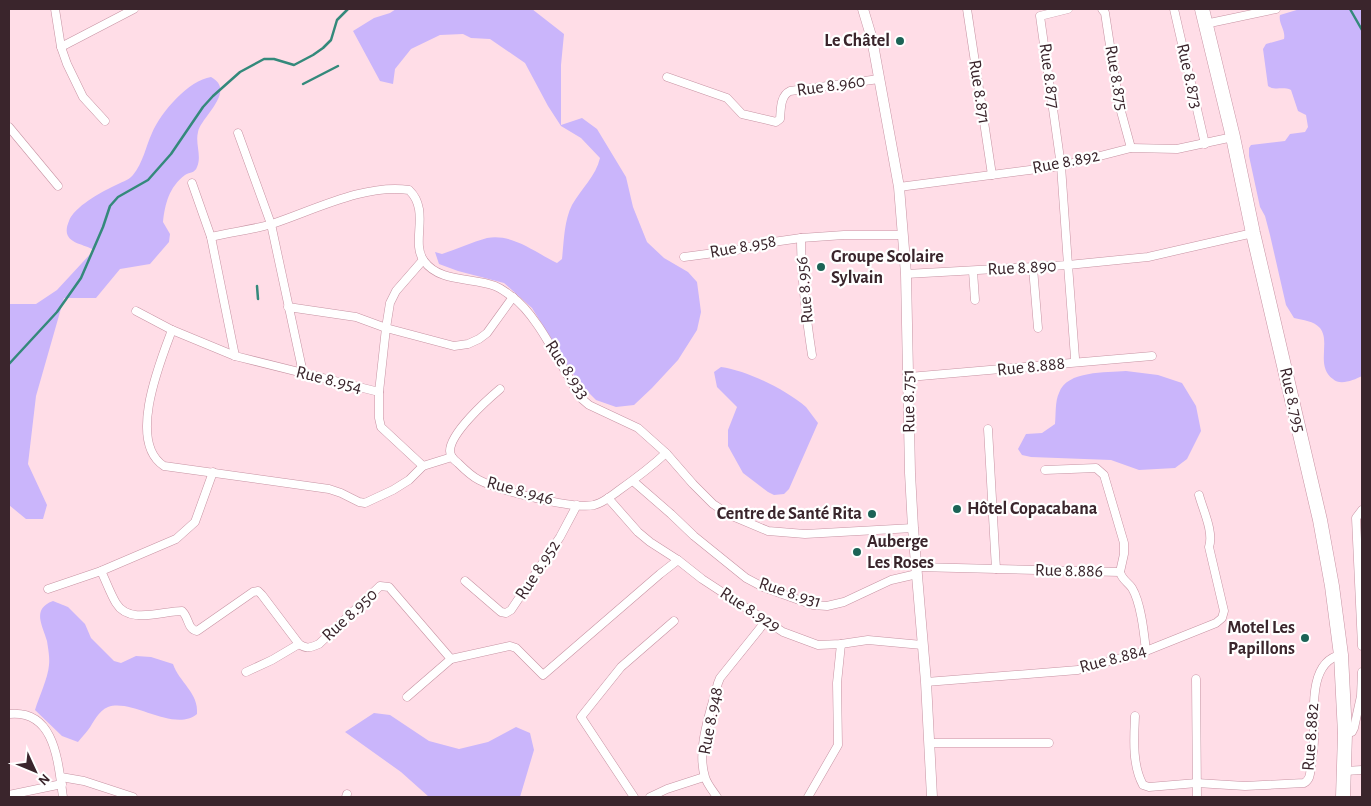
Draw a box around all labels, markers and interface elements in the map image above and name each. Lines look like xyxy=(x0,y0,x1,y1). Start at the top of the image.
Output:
place label: Le Châtel xyxy=(824,32,890,50)
marker: Le Châtel xyxy=(894,35,906,47)
street label: Rue 8.877 xyxy=(1035,42,1063,110)
street label: Rue 8.873 xyxy=(1173,42,1205,110)
street label: Rue 8.875 xyxy=(1101,44,1131,112)
street label: Rue 8.871 xyxy=(965,59,993,125)
street label: Rue 8.960 xyxy=(796,72,866,100)
street label: Rue 8.892 xyxy=(1031,147,1101,177)
street label: Rue 8.958 xyxy=(708,232,778,262)
place label: Groupe Scolaire Sylvain xyxy=(831,248,944,287)
street label: Rue 8.956 xyxy=(793,256,817,324)
street label: Rue 8.890 xyxy=(987,257,1057,279)
marker: Groupe Scolaire Sylvain xyxy=(815,261,827,273)
street label: Rue 8.933 xyxy=(541,337,593,403)
street label: Rue 8.888 xyxy=(996,354,1066,380)
street label: Rue 8.954 xyxy=(294,363,364,397)
street label: Rue 8.795 xyxy=(1276,366,1308,434)
street label: Rue 8.751 xyxy=(899,369,919,433)
street label: Rue 8.946 xyxy=(485,473,555,509)
place label: Hôtel Copacabana xyxy=(967,500,1098,518)
marker: Hôtel Copacabana xyxy=(951,503,963,515)
place label: Centre de Santé Rita xyxy=(717,505,862,523)
marker: Centre de Santé Rita xyxy=(866,508,878,520)
place label: Auberge Les Roses xyxy=(867,533,934,572)
street label: Rue 8.952 xyxy=(512,537,564,603)
marker: Auberge Les Roses xyxy=(851,546,863,558)
street label: Rue 8.886 xyxy=(1035,561,1103,581)
street label: Rue 8.931 xyxy=(756,574,824,612)
street label: Rue 8.929 xyxy=(717,584,783,636)
street label: Rue 8.950 xyxy=(319,585,381,645)
place label: Motel Les Papillons xyxy=(1227,619,1295,658)
marker: Motel Les Papillons xyxy=(1299,632,1311,644)
street label: Rue 8.884 xyxy=(1078,641,1149,677)
street label: Rue 8.948 xyxy=(696,686,726,756)
street label: Rue 8.882 xyxy=(1300,702,1322,772)
north arrow xyxy=(10,746,60,796)
text: N xyxy=(35,771,52,788)

